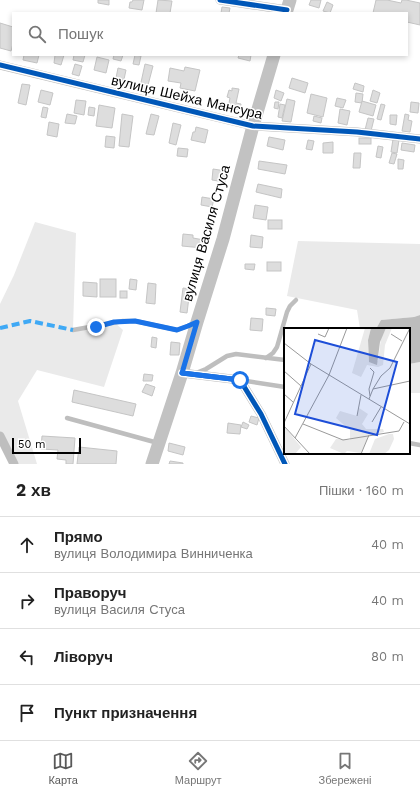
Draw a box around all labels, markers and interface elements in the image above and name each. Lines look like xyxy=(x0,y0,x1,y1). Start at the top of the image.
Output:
search box xyxy=(12,12,408,56)
icon: search xyxy=(26,23,48,45)
text: Пошук xyxy=(58,25,103,43)
street label: вулиця Шейха Мансура xyxy=(110,72,264,122)
street label: вулиця Василя Стуса xyxy=(179,163,233,303)
route end xyxy=(87,318,105,336)
inset map xyxy=(284,328,410,454)
route start xyxy=(231,371,249,389)
scale bar xyxy=(12,436,81,455)
text: 50 m xyxy=(18,438,45,451)
text: 2 хв xyxy=(16,480,51,500)
text: Пішки · 160 m xyxy=(319,483,404,498)
text: Прямо xyxy=(54,528,103,546)
icon: ahead xyxy=(16,534,38,556)
text: 40 m xyxy=(371,537,404,552)
text: вулиця Володимира Винниченка xyxy=(54,546,253,561)
text: Праворуч xyxy=(54,584,127,602)
icon: right xyxy=(16,590,38,612)
text: 40 m xyxy=(371,593,404,608)
text: вулиця Василя Стуса xyxy=(54,602,185,617)
icon: left xyxy=(16,646,38,668)
text: Ліворуч xyxy=(54,648,113,666)
text: 80 m xyxy=(371,649,404,664)
icon: arrive xyxy=(16,702,38,724)
text: Пункт призначення xyxy=(54,704,197,722)
tab: Карта xyxy=(48,750,78,787)
tab: Маршрут xyxy=(175,750,222,787)
tab: Збережені xyxy=(319,750,372,787)

